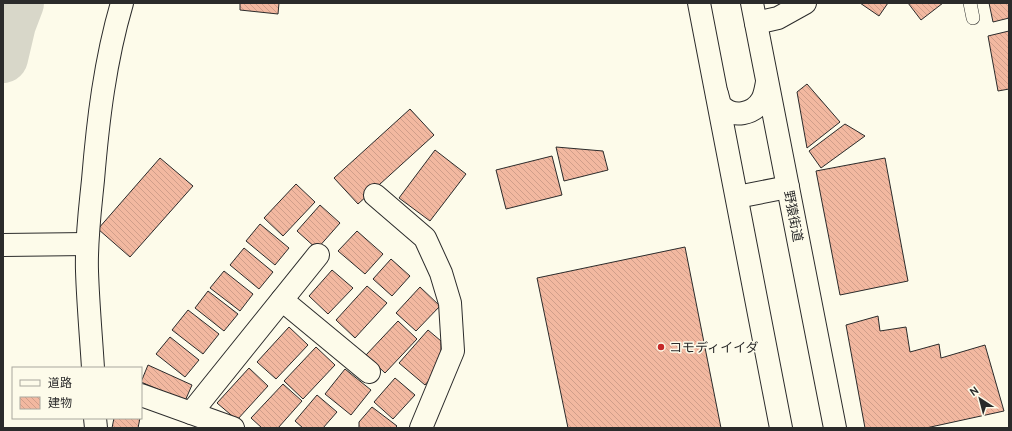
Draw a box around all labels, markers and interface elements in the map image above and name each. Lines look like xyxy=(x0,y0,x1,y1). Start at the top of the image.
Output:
street label: 野猿街道 xyxy=(781,189,807,243)
place label: コモディイイダ xyxy=(669,339,759,355)
marker: コモディイイダ xyxy=(656,342,666,352)
legend xyxy=(12,367,142,419)
text: 道路 xyxy=(48,375,72,390)
north arrow xyxy=(960,379,1000,419)
text: N xyxy=(967,383,981,399)
text: 建物 xyxy=(48,395,72,410)

